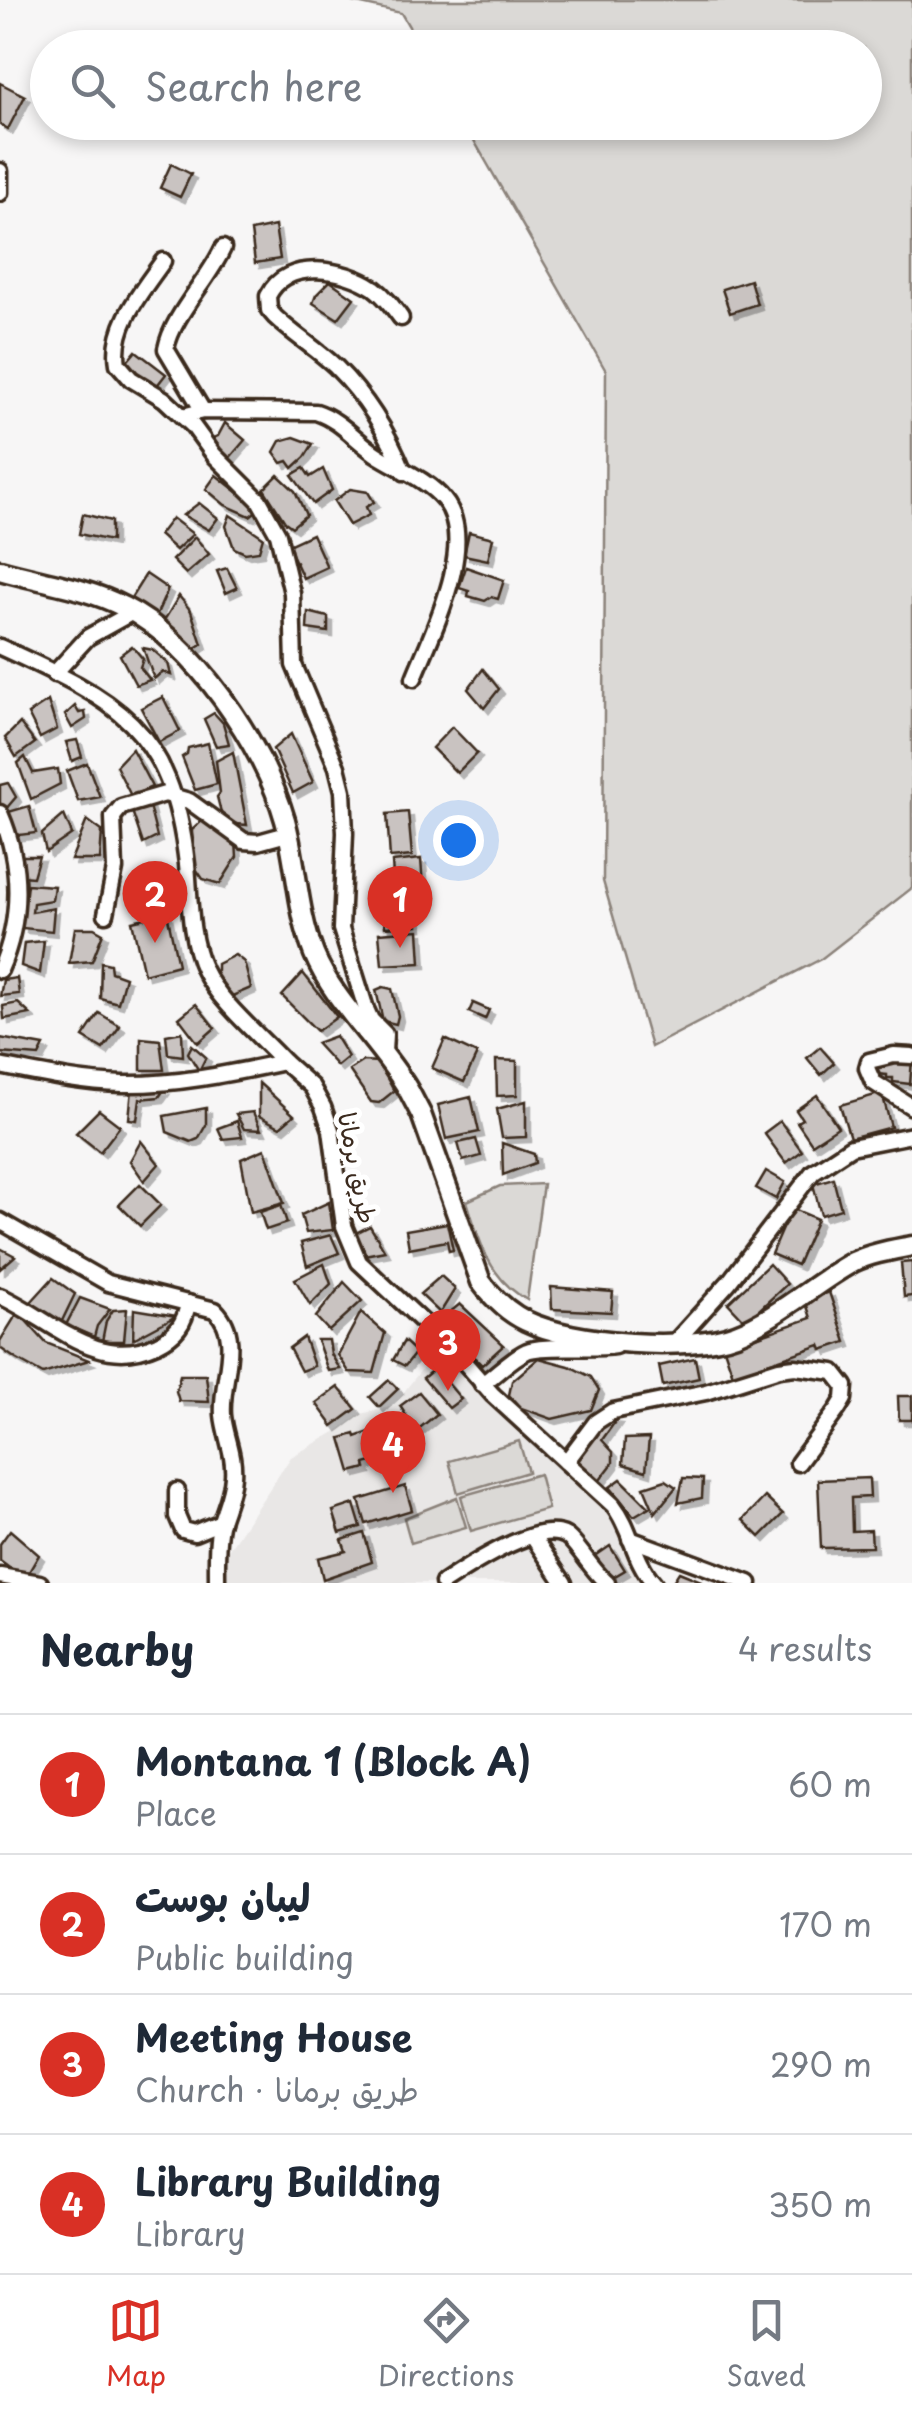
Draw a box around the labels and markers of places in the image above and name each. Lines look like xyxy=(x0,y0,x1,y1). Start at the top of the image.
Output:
pin: 2 xyxy=(122,860,188,943)
pin: 1 xyxy=(368,866,432,948)
pin: 3 xyxy=(416,1308,480,1391)
pin: 4 xyxy=(360,1410,426,1493)

